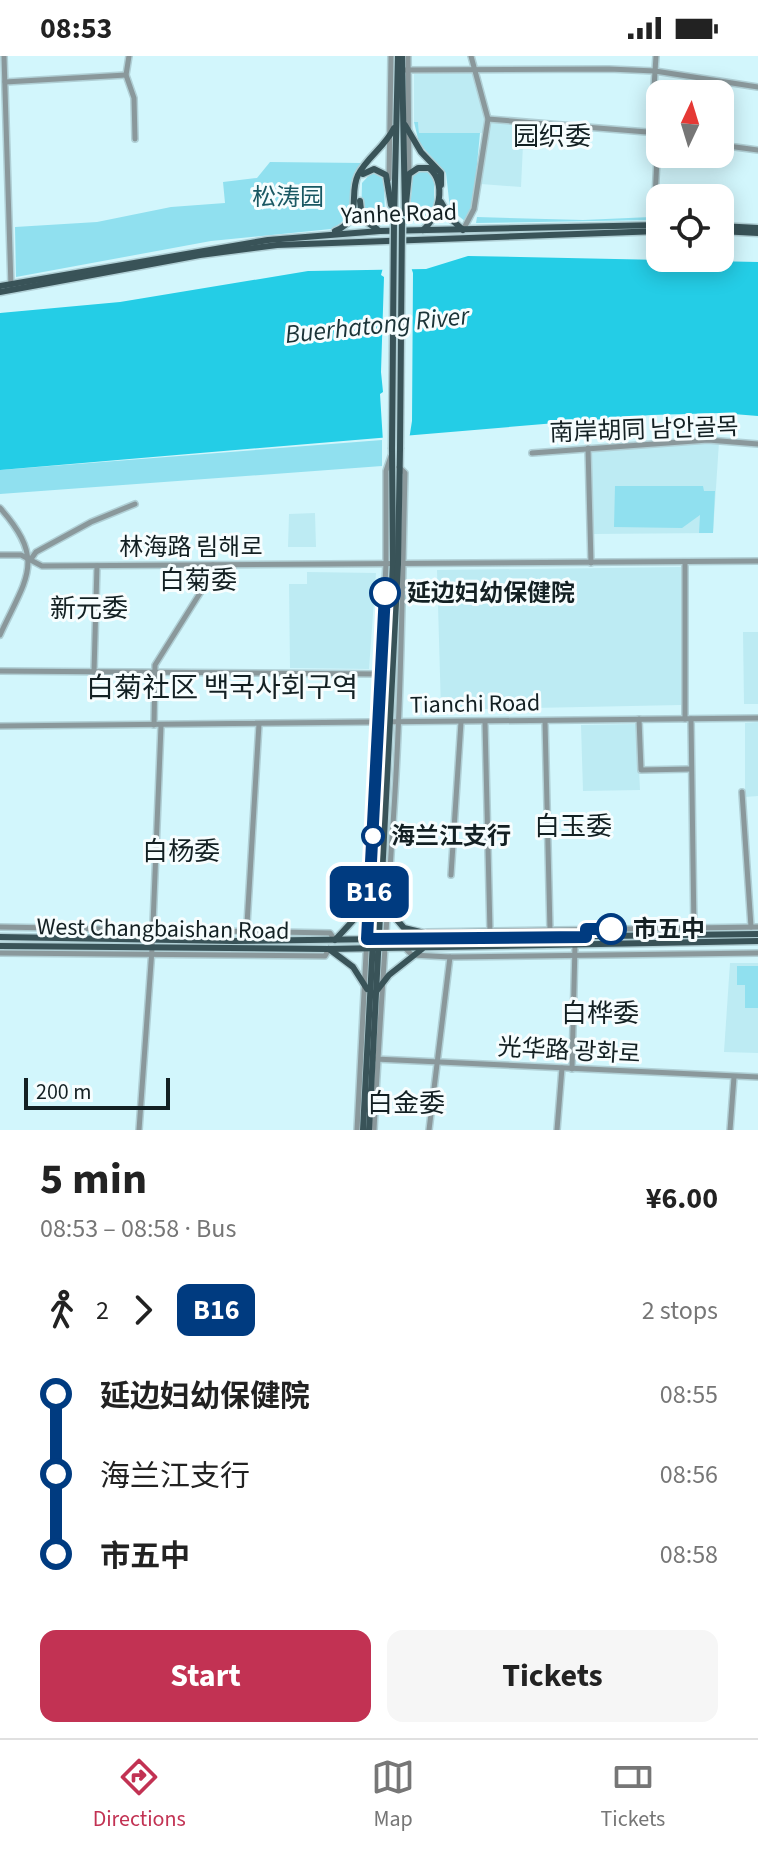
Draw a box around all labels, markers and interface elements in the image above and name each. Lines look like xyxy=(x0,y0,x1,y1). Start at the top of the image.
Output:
text: 08:53 xyxy=(40,7,112,50)
north arrow xyxy=(646,80,734,168)
map controls xyxy=(646,80,734,272)
district label: 园织委 xyxy=(513,118,591,155)
park label: 松涛园 xyxy=(252,180,324,215)
button: locate xyxy=(646,184,734,272)
street label: Yanhe Road xyxy=(339,194,458,234)
water label: Buerhatong River xyxy=(283,297,472,353)
street label: 南岸胡同 남안골목 xyxy=(549,409,739,451)
street label: 林海路 림해로 xyxy=(119,530,263,565)
district label: 白菊委 xyxy=(159,562,237,599)
place label: 延边妇幼保健院 xyxy=(407,576,575,611)
marker: 延边妇幼保健院 xyxy=(370,578,400,608)
district label: 新元委 xyxy=(50,590,128,627)
district label: 白菊社区 백국사회구역 xyxy=(86,668,358,708)
street label: Tianchi Road xyxy=(410,685,540,723)
district label: 白玉委 xyxy=(534,808,612,845)
place label: 海兰江支行 xyxy=(391,819,511,854)
marker: 海兰江支行 xyxy=(362,825,384,847)
district label: 白杨委 xyxy=(142,833,220,870)
line badge: B16 xyxy=(323,866,415,918)
text: B16 xyxy=(346,872,392,912)
street label: West Changbaishan Road xyxy=(36,909,290,949)
place label: 市五中 xyxy=(633,912,705,947)
marker: 市五中 xyxy=(596,914,626,944)
district label: 白桦委 xyxy=(561,995,639,1032)
street label: 光华路 광화로 xyxy=(497,1030,641,1072)
scale bar xyxy=(24,1074,170,1110)
text: 200 m xyxy=(36,1076,91,1108)
district label: 白金委 xyxy=(367,1085,445,1122)
text: 5 min xyxy=(40,1148,147,1211)
text: ¥6.00 xyxy=(646,1177,718,1220)
text: 08:53 – 08:58 · Bus xyxy=(40,1210,236,1247)
icon: walk xyxy=(40,1288,84,1332)
icon: forward xyxy=(121,1288,165,1332)
text: B16 xyxy=(193,1290,239,1330)
text: 2 xyxy=(96,1292,109,1329)
text: 2 stops xyxy=(642,1292,718,1329)
text: 延边妇幼保健院 xyxy=(100,1375,310,1418)
text: 08:55 xyxy=(660,1376,718,1413)
text: 海兰江支行 xyxy=(100,1455,250,1498)
text: 08:56 xyxy=(660,1456,718,1493)
text: 市五中 xyxy=(100,1535,190,1578)
text: 08:58 xyxy=(660,1536,718,1573)
button: Start xyxy=(40,1630,371,1722)
button: Tickets xyxy=(387,1630,718,1722)
tab: Directions xyxy=(93,1755,186,1835)
tab: Map xyxy=(371,1755,415,1835)
tab: Tickets xyxy=(600,1755,665,1835)

